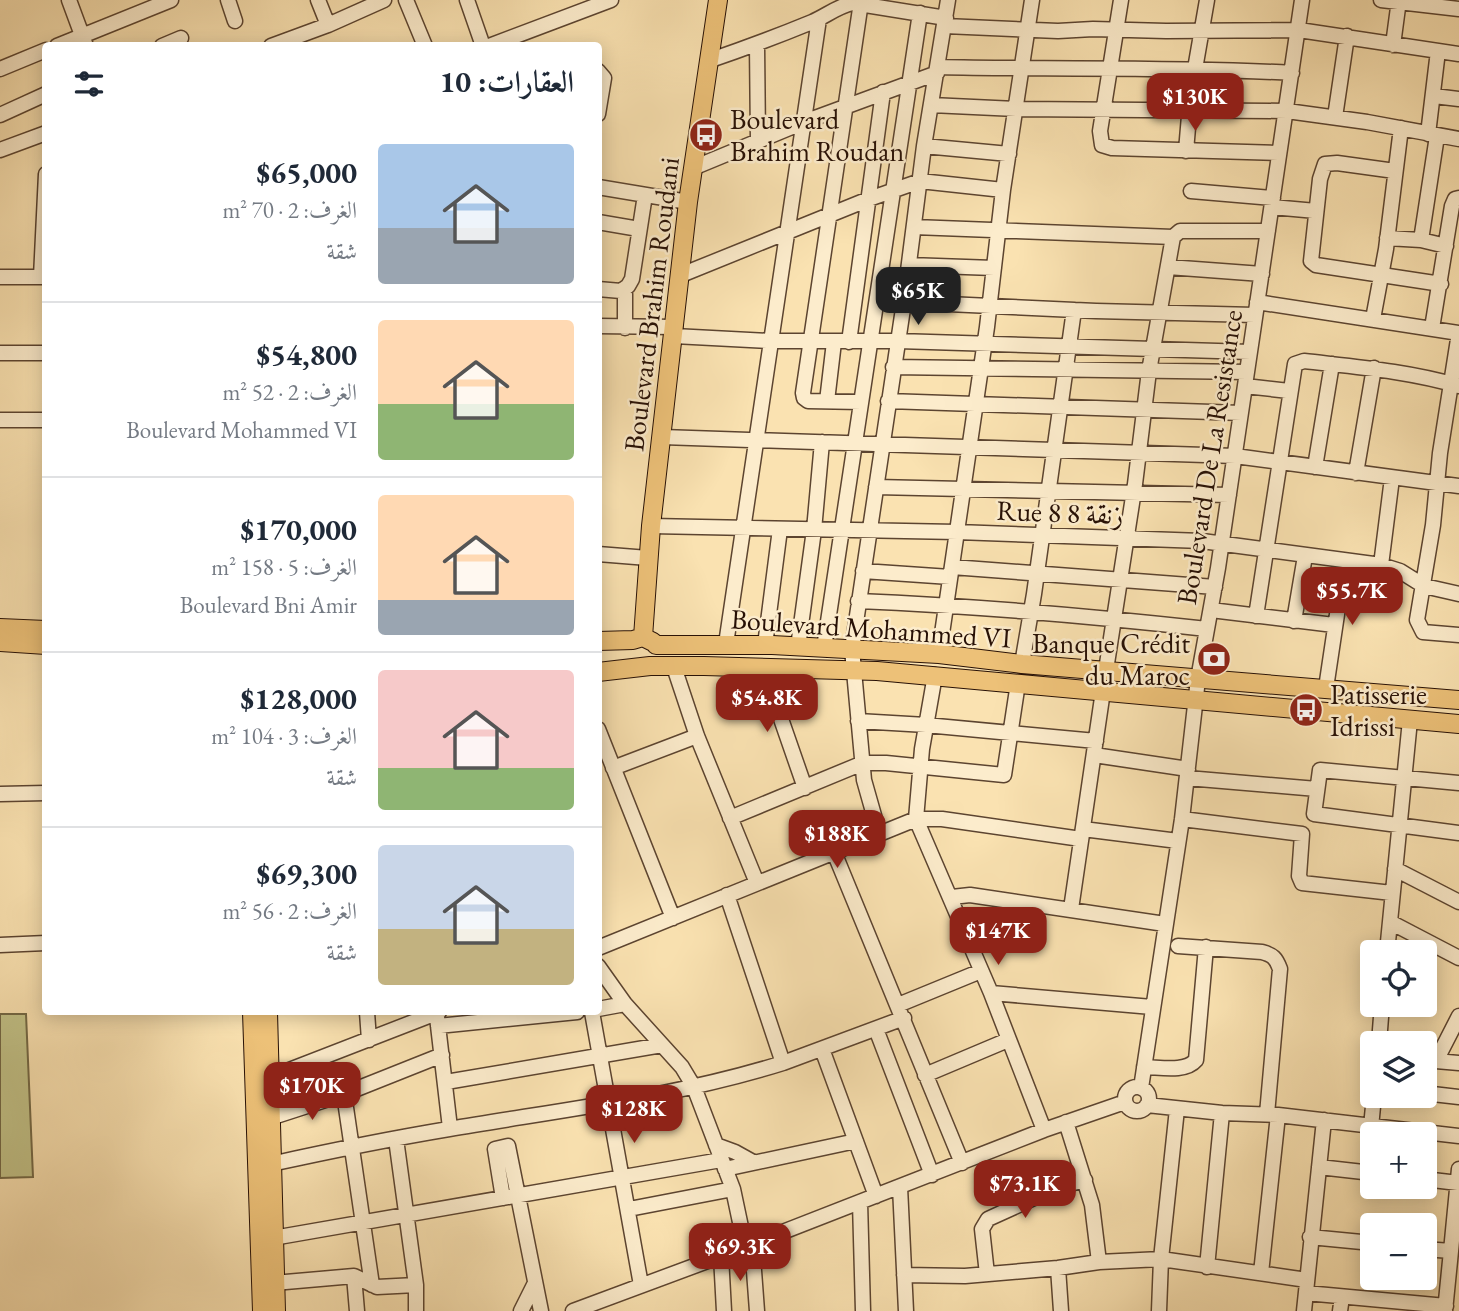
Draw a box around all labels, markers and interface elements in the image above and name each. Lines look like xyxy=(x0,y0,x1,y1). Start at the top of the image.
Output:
text: العقارات: 10 xyxy=(439,62,574,101)
icon: filters xyxy=(70,65,108,103)
pin: $130K xyxy=(1146,74,1244,133)
text: $130K xyxy=(1163,81,1227,111)
place label: Boulevard Brahim Roudan xyxy=(730,101,905,169)
bus stop icon: Boulevard Brahim Roudan xyxy=(687,116,725,154)
text: $65,000 xyxy=(256,153,357,192)
street label: Boulevard Brahim Roudani xyxy=(615,155,687,453)
icon: home xyxy=(434,172,518,256)
text: الغرف: 2 · 70 m² xyxy=(222,195,357,225)
text: شقة xyxy=(327,236,357,266)
pin: $65K xyxy=(877,268,959,327)
text: $65K xyxy=(892,275,944,305)
street label: Boulevard De La Resistance xyxy=(1168,307,1250,607)
text: $54,800 xyxy=(256,335,357,374)
icon: home xyxy=(434,348,518,432)
text: الغرف: 2 · 52 m² xyxy=(222,377,357,407)
text: Boulevard Mohammed VI xyxy=(126,415,357,445)
street label: Rue 8 8 زنقة xyxy=(996,492,1124,532)
text: $170,000 xyxy=(241,510,357,549)
icon: home xyxy=(434,523,518,607)
text: الغرف: 5 · 158 m² xyxy=(211,552,357,582)
pin: $55.7K xyxy=(1295,568,1409,627)
text: $55.7K xyxy=(1317,575,1387,605)
text: Boulevard Bni Amir xyxy=(180,590,357,620)
street label: Boulevard Mohammed VI xyxy=(730,600,1013,656)
place label: Banque Crédit du Maroc xyxy=(1032,625,1190,693)
bank icon: Banque Crédit du Maroc xyxy=(1195,640,1233,678)
pin: $54.8K xyxy=(710,674,824,734)
place label: Patisserie Idrissi xyxy=(1330,676,1427,744)
text: $128,000 xyxy=(241,679,357,718)
text: $54.8K xyxy=(732,682,802,712)
bus stop icon: Patisserie Idrissi xyxy=(1287,691,1325,729)
icon: home xyxy=(434,698,518,782)
text: الغرف: 3 · 104 m² xyxy=(211,721,357,751)
text: شقة xyxy=(327,762,357,792)
pin: $188K xyxy=(788,810,886,870)
text: $188K xyxy=(805,818,869,848)
text: $69,300 xyxy=(256,854,357,893)
icon: home xyxy=(434,873,518,957)
text: الغرف: 2 · 56 m² xyxy=(222,896,357,926)
pin: $147K xyxy=(949,908,1047,967)
text: $147K xyxy=(966,915,1030,945)
text: شقة xyxy=(327,937,357,967)
map controls xyxy=(1360,940,1437,1290)
button: locate xyxy=(1360,940,1437,1017)
button: layers xyxy=(1360,1031,1437,1108)
pin: $170K xyxy=(263,1062,361,1122)
text: $170K xyxy=(280,1070,344,1100)
pin: $128K xyxy=(585,1086,683,1145)
text: $128K xyxy=(602,1093,666,1123)
button: + xyxy=(1360,1122,1437,1199)
pin: $73.1K xyxy=(968,1160,1082,1220)
text: $73.1K xyxy=(990,1168,1060,1198)
button: − xyxy=(1360,1213,1437,1290)
pin: $69.3K xyxy=(683,1224,797,1283)
text: $69.3K xyxy=(705,1231,775,1261)

